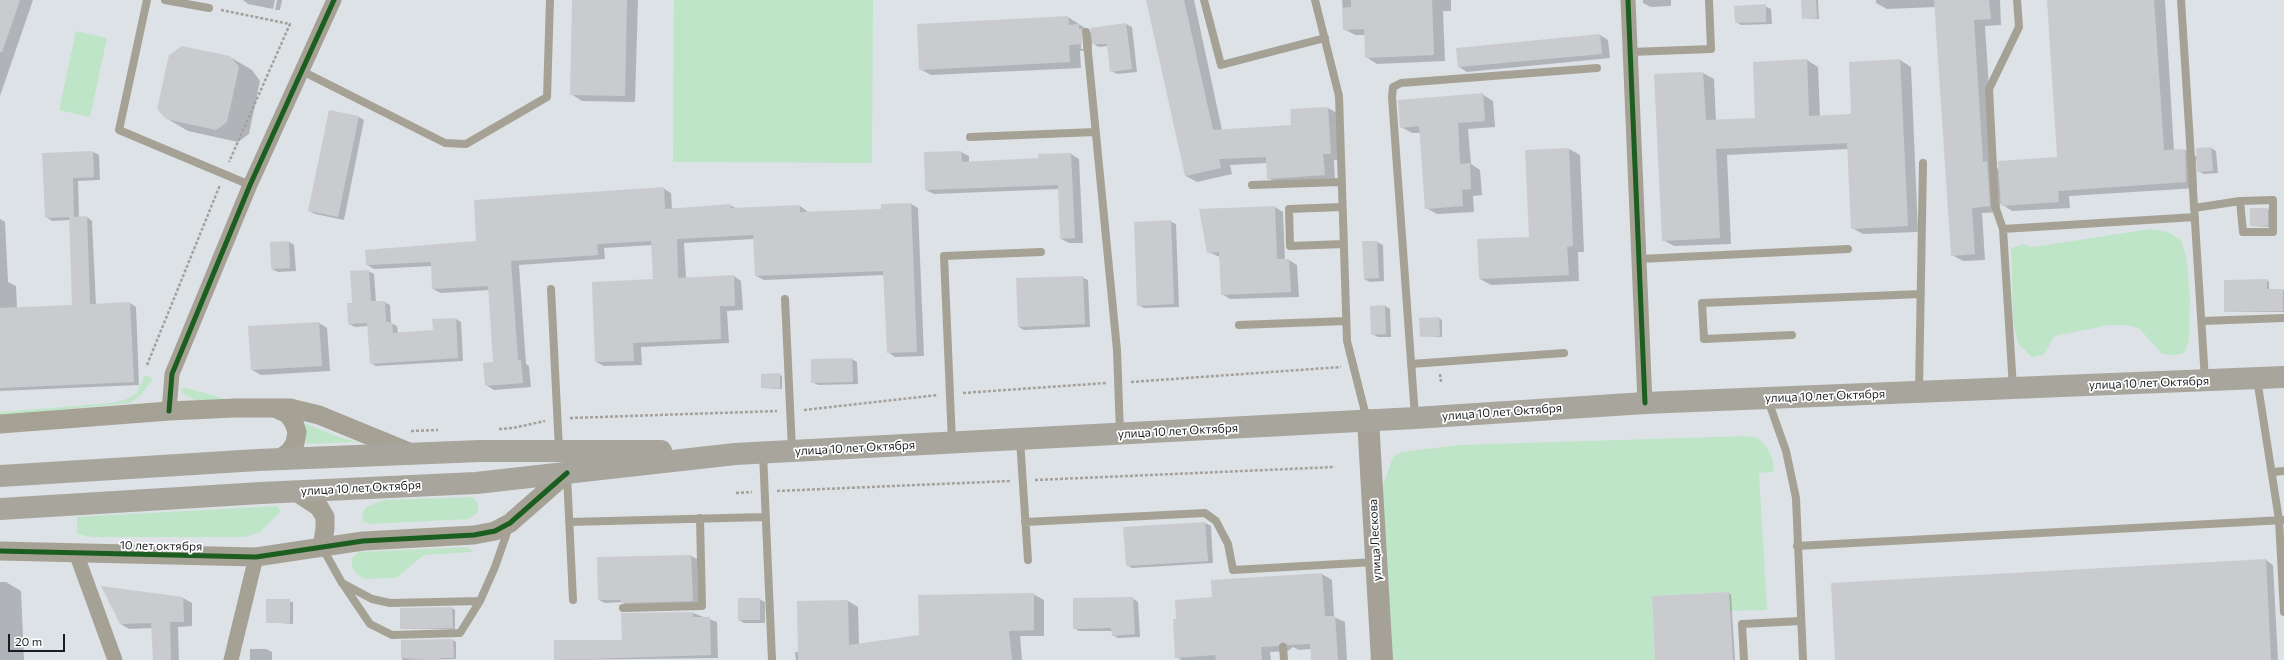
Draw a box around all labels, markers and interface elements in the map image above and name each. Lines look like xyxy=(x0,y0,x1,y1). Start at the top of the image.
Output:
street label: улица 10 лет Октября xyxy=(2089,374,2209,392)
street label: улица 10 лет Октября xyxy=(1765,387,1885,405)
street label: улица 10 лет Октября xyxy=(1441,401,1563,423)
street label: улица 10 лет Октября xyxy=(1118,421,1238,441)
street label: улица 10 лет Октября xyxy=(795,438,915,458)
street label: улица 10 лет Октября xyxy=(301,478,421,498)
street label: улица Лескова xyxy=(1366,499,1384,581)
street label: 10 лет октября xyxy=(120,538,202,554)
scale bar xyxy=(10,626,67,652)
text: 20 m xyxy=(15,634,42,648)

